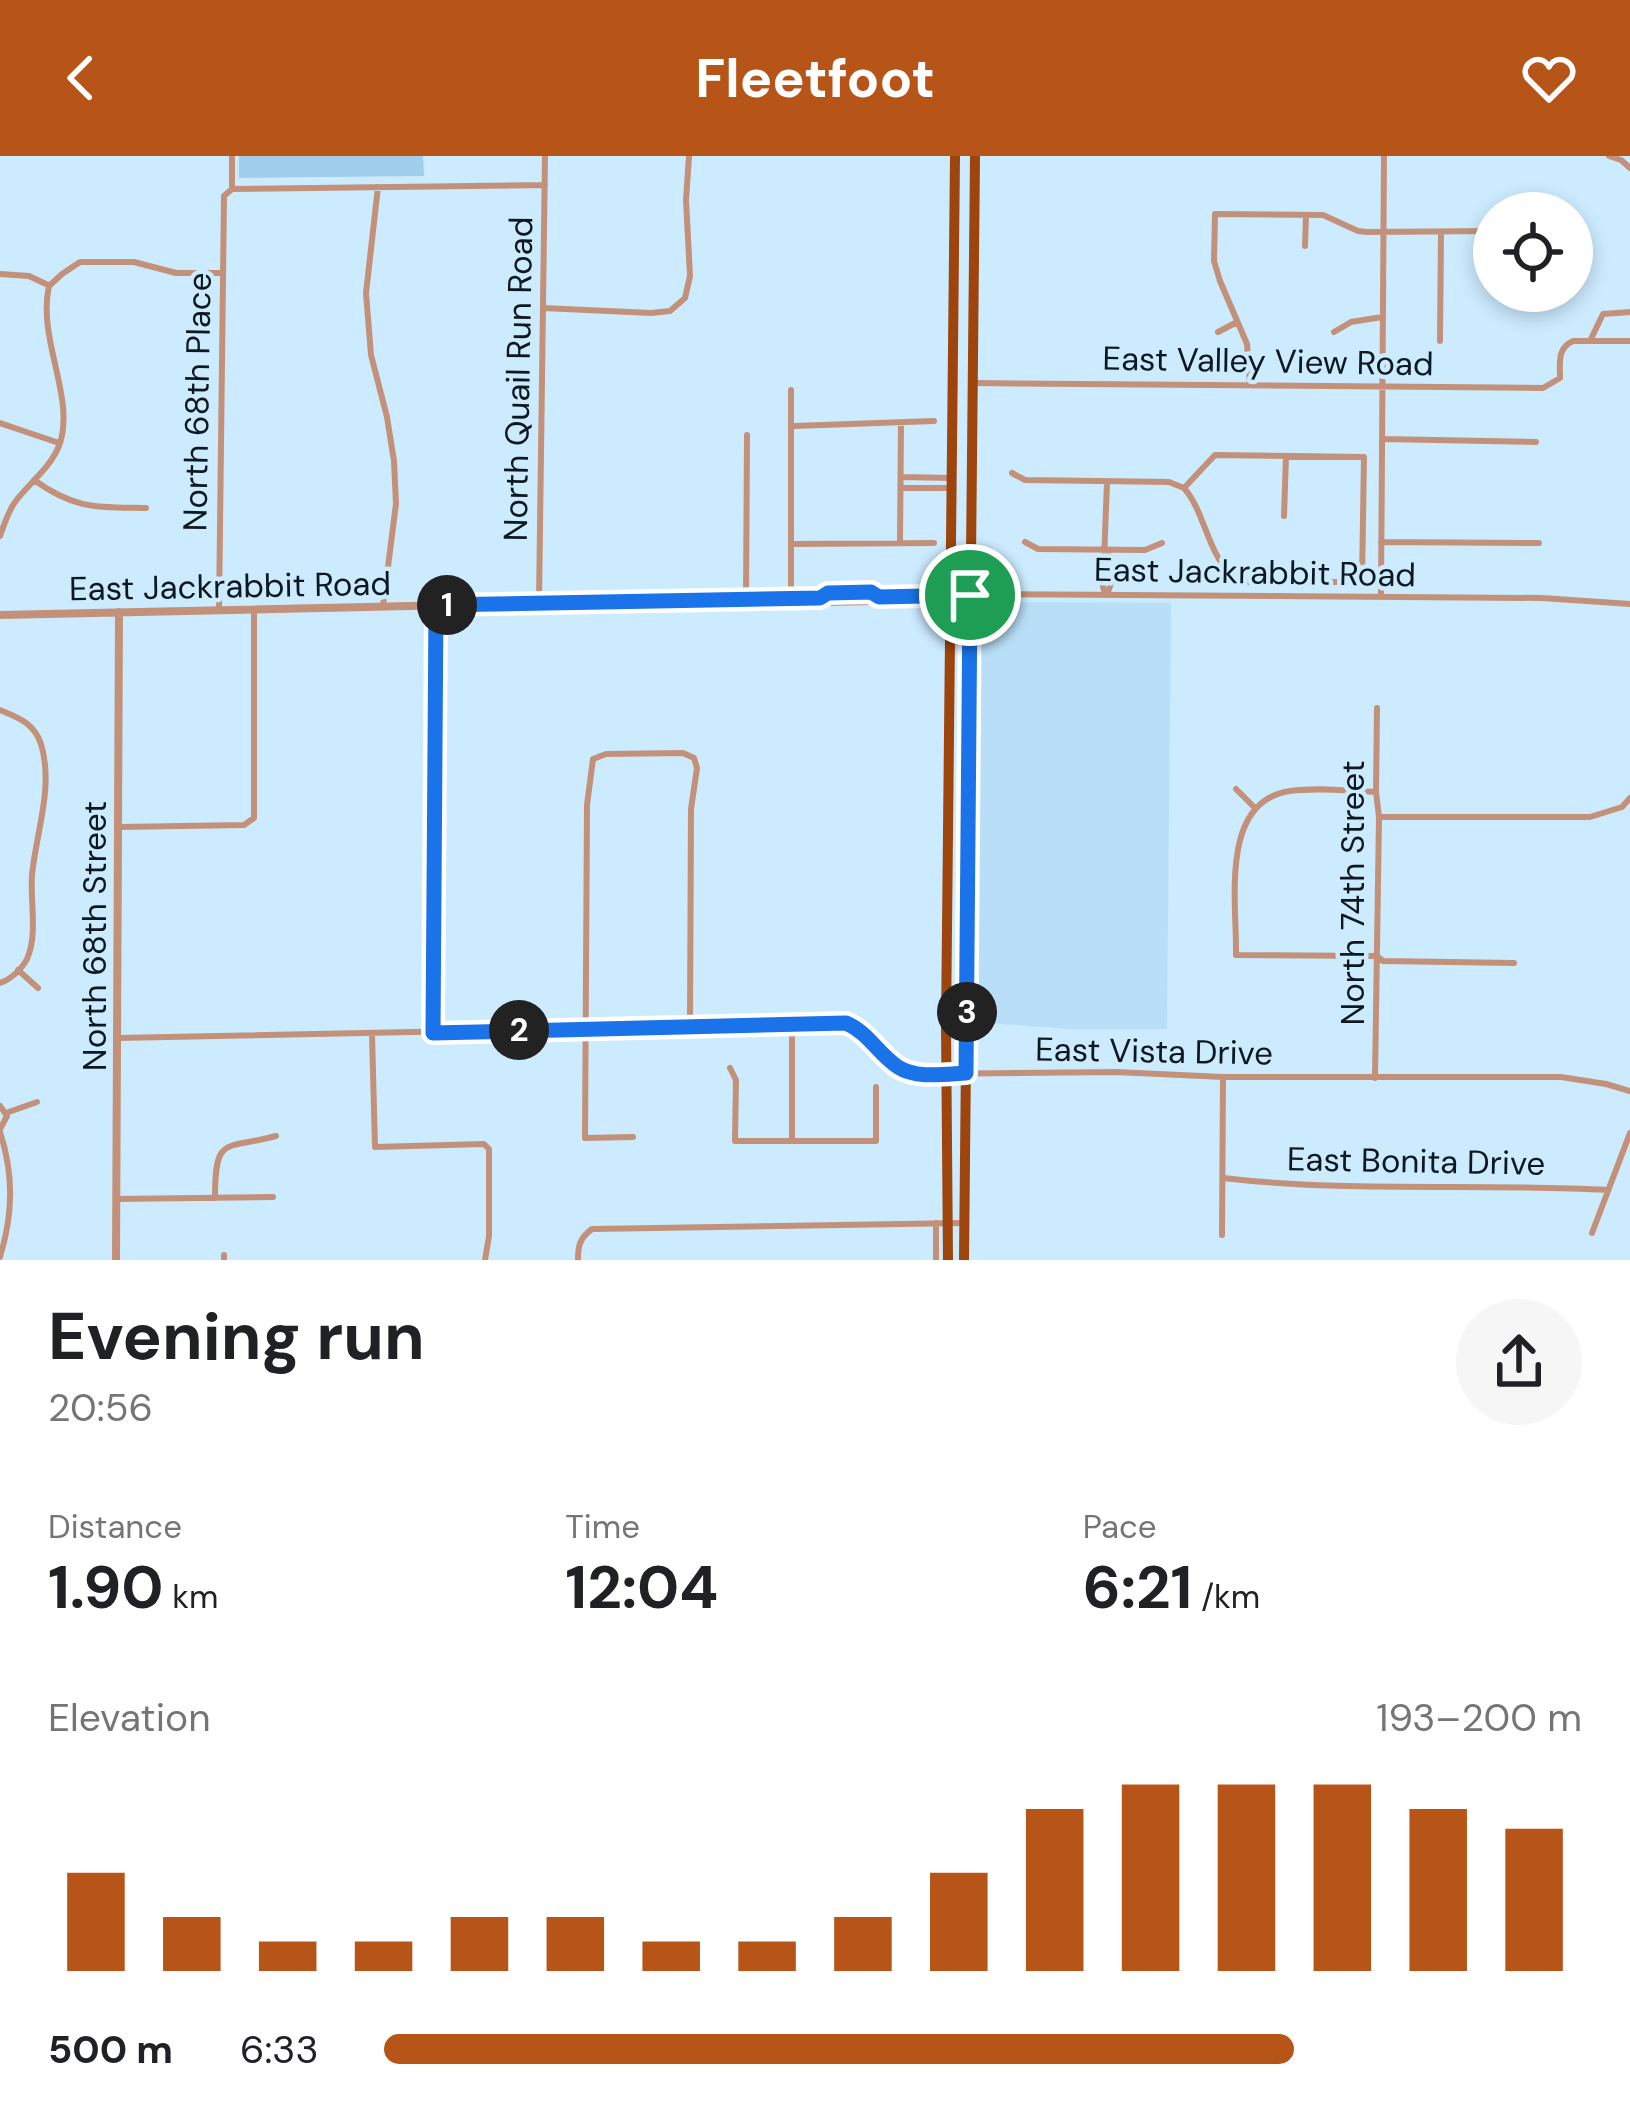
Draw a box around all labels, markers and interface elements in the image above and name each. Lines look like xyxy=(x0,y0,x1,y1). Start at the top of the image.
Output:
text: Fleetfoot xyxy=(695,43,935,114)
icon: back xyxy=(48,45,114,111)
icon: heart xyxy=(1516,45,1582,111)
map controls xyxy=(1473,192,1593,312)
button: locate xyxy=(1473,192,1593,312)
street label: North Quail Run Road xyxy=(494,216,542,542)
street label: North 68th Place xyxy=(173,272,221,532)
street label: East Valley View Road xyxy=(1102,337,1434,385)
pin xyxy=(919,544,1021,646)
street label: East Jackrabbit Road xyxy=(1094,548,1416,596)
street label: East Jackrabbit Road xyxy=(69,562,391,610)
icon: arrive xyxy=(937,562,1003,628)
pin: 1 xyxy=(417,575,477,635)
text: 1 xyxy=(441,583,453,626)
street label: North 74th Street xyxy=(1331,760,1374,1026)
street label: North 68th Street xyxy=(73,801,116,1071)
pin: 3 xyxy=(937,982,997,1042)
text: 3 xyxy=(957,990,977,1033)
pin: 2 xyxy=(489,1000,549,1060)
text: 2 xyxy=(509,1008,529,1051)
street label: East Vista Drive xyxy=(1035,1027,1273,1075)
street label: East Bonita Drive xyxy=(1286,1137,1546,1185)
text: Evening run xyxy=(48,1294,425,1379)
button: share xyxy=(1456,1299,1582,1425)
text: 20:56 xyxy=(48,1382,153,1433)
text: Distance xyxy=(48,1505,182,1548)
text: Time xyxy=(565,1505,640,1548)
text: Pace xyxy=(1083,1505,1157,1548)
text: 1.90 xyxy=(48,1548,164,1627)
text: 12:04 xyxy=(565,1548,718,1627)
text: 6:21 xyxy=(1083,1548,1192,1627)
text: km xyxy=(164,1575,218,1618)
text: /km xyxy=(1192,1575,1260,1618)
text: Elevation xyxy=(48,1692,211,1743)
text: 193–200 m xyxy=(1376,1692,1582,1743)
text: 500 m xyxy=(48,2024,173,2075)
text: 6:33 xyxy=(240,2024,318,2075)

